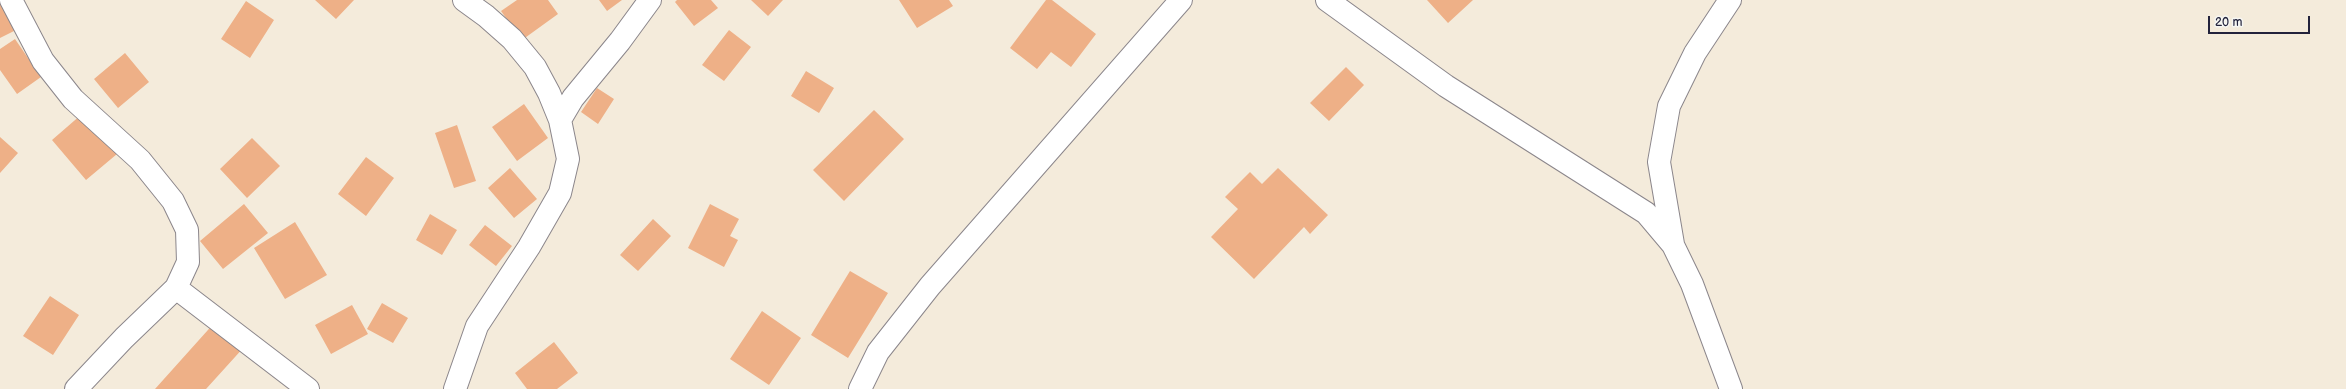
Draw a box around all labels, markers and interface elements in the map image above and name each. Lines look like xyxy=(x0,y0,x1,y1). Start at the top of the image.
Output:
scale bar xyxy=(2210,8,2312,34)
text: 20 m xyxy=(2215,15,2242,30)

